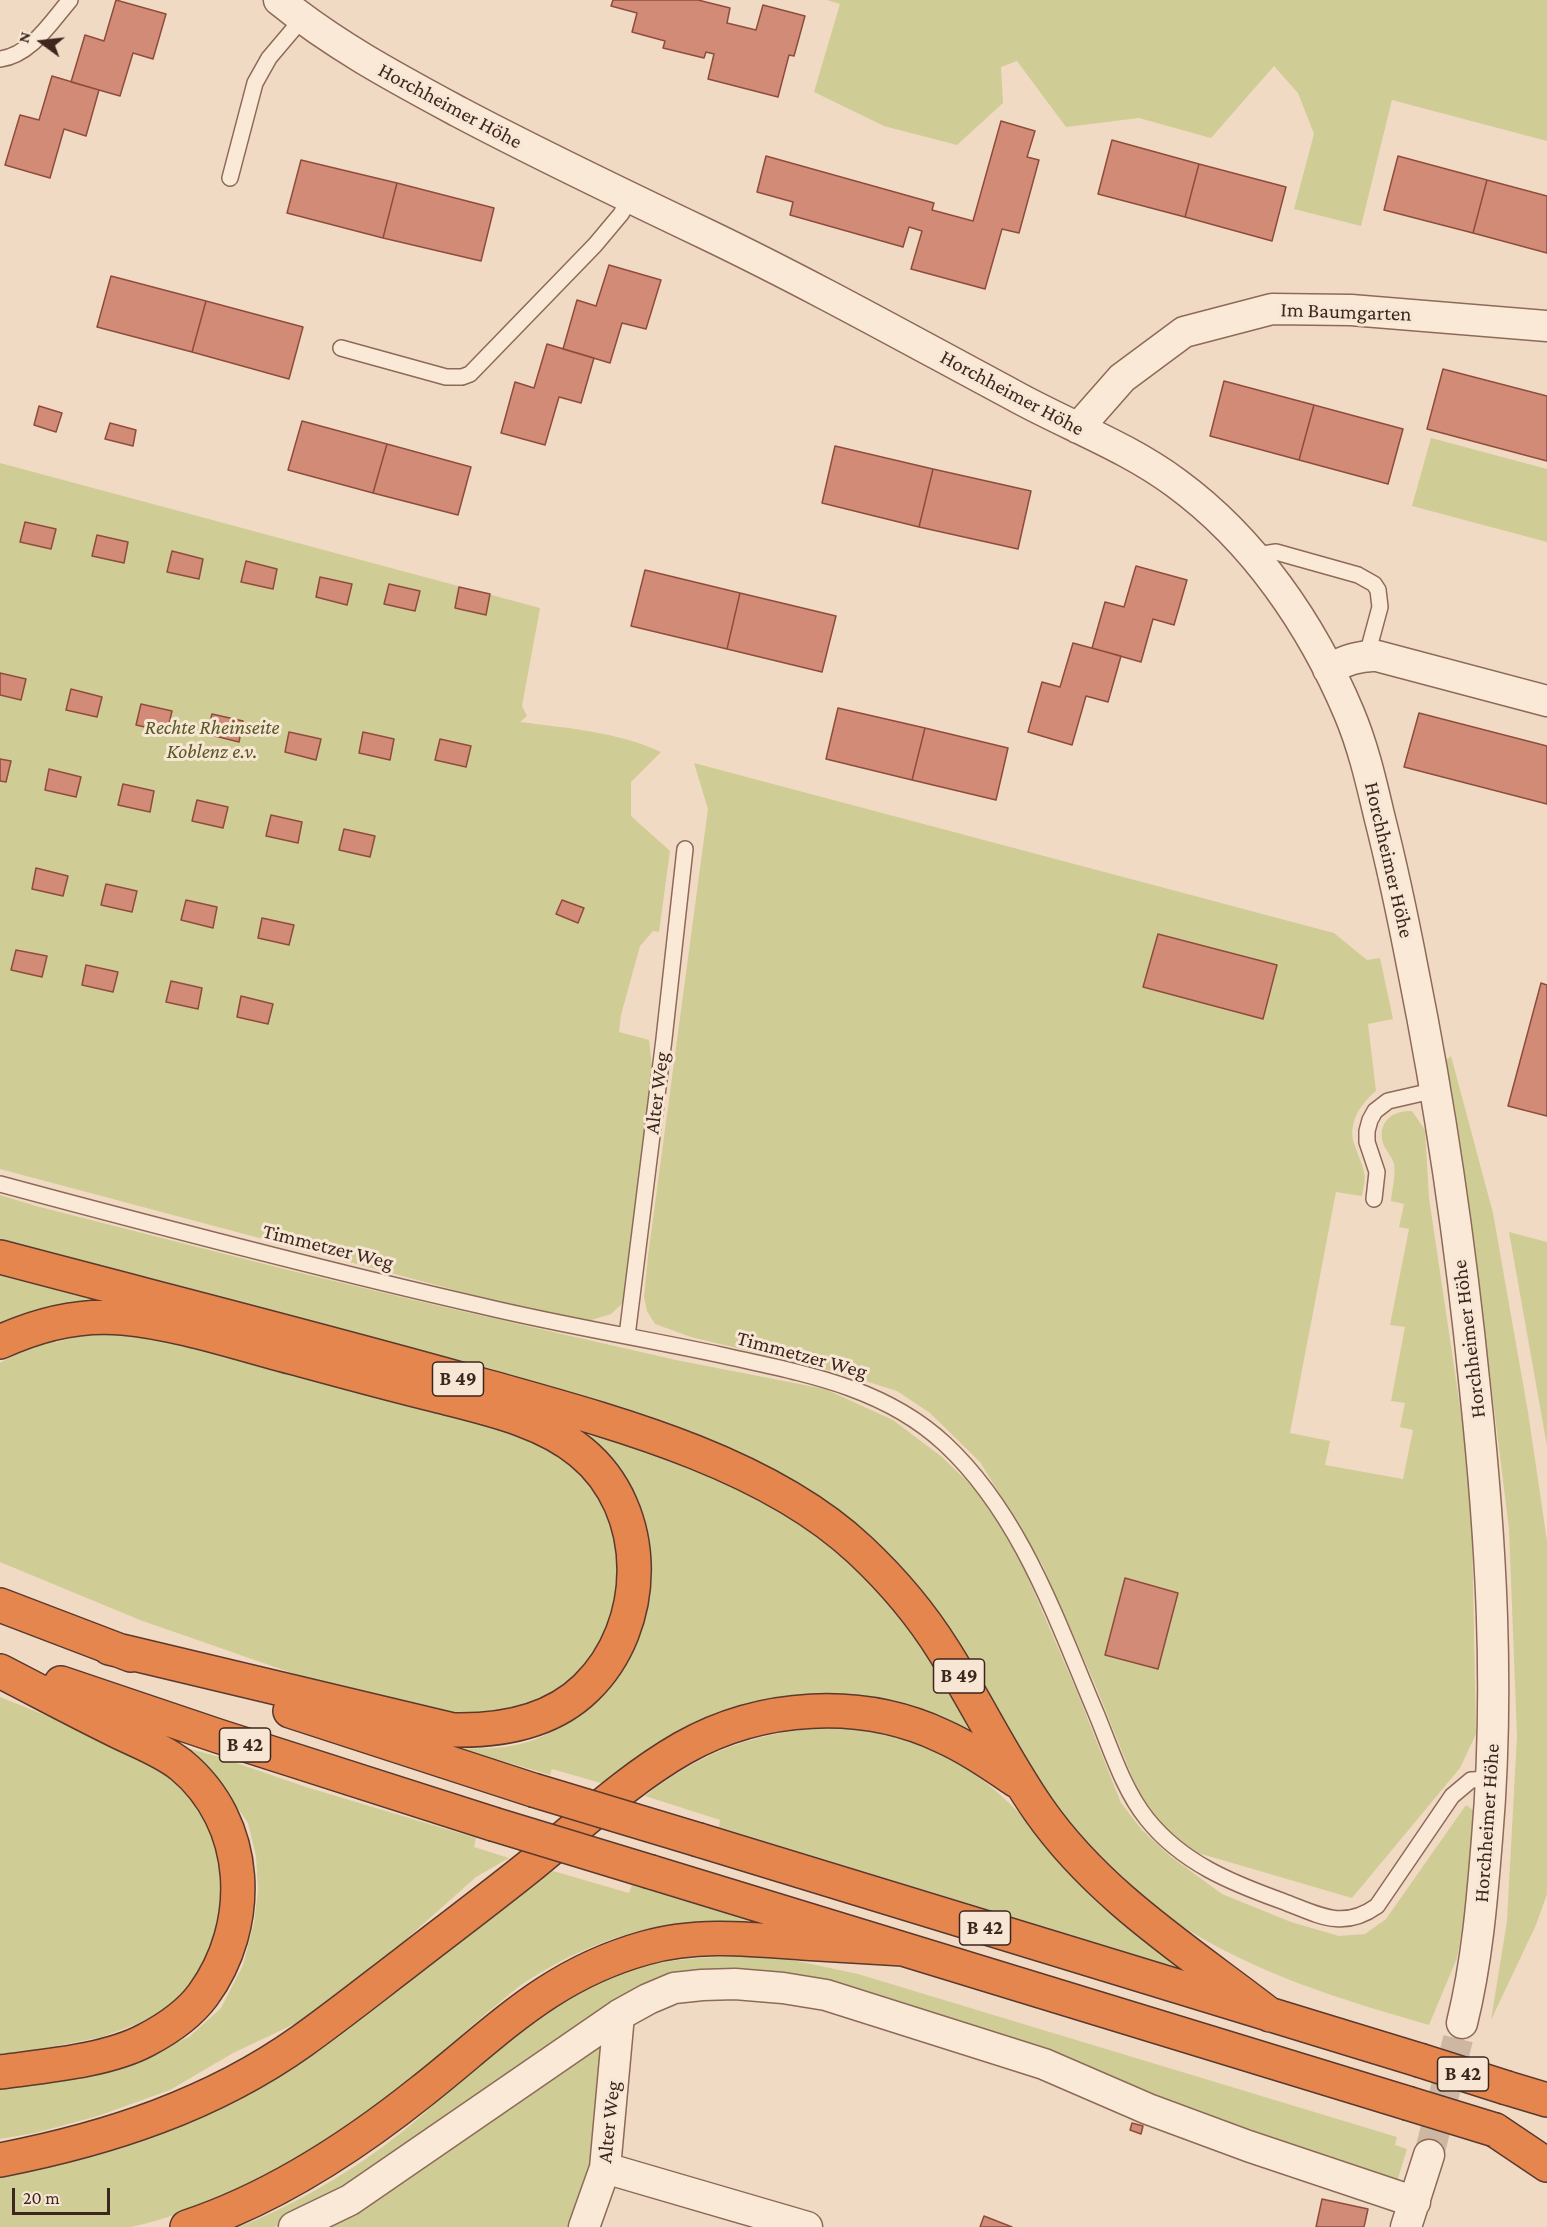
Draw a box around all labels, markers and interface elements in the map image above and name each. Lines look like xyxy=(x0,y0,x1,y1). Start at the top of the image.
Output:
north arrow xyxy=(12,12,72,72)
text: N xyxy=(15,30,34,45)
street label: Horchheimer Höhe xyxy=(374,57,526,155)
street label: Im Baumgarten xyxy=(1280,297,1412,327)
street label: Horchheimer Höhe xyxy=(936,344,1088,442)
park label: Rechte Rheinseite Koblenz e.v. xyxy=(145,715,279,765)
street label: Horchheimer Höhe xyxy=(1359,780,1419,940)
street label: Alter Weg xyxy=(639,1050,675,1136)
street label: Timmetzer Weg xyxy=(260,1219,396,1275)
street label: Horchheimer Höhe xyxy=(1447,1258,1491,1420)
street label: Timmetzer Weg xyxy=(734,1325,870,1385)
road number: B 49 xyxy=(432,1362,484,1396)
road number: B 49 xyxy=(934,1659,984,1693)
road number: B 42 xyxy=(220,1728,270,1762)
street label: Horchheimer Höhe xyxy=(1469,1743,1505,1903)
road number: B 42 xyxy=(960,1911,1010,1945)
road number: B 42 xyxy=(1438,2057,1488,2091)
street label: Alter Weg xyxy=(592,2080,626,2164)
scale bar xyxy=(15,2176,112,2214)
text: 20 m xyxy=(23,2188,60,2208)

